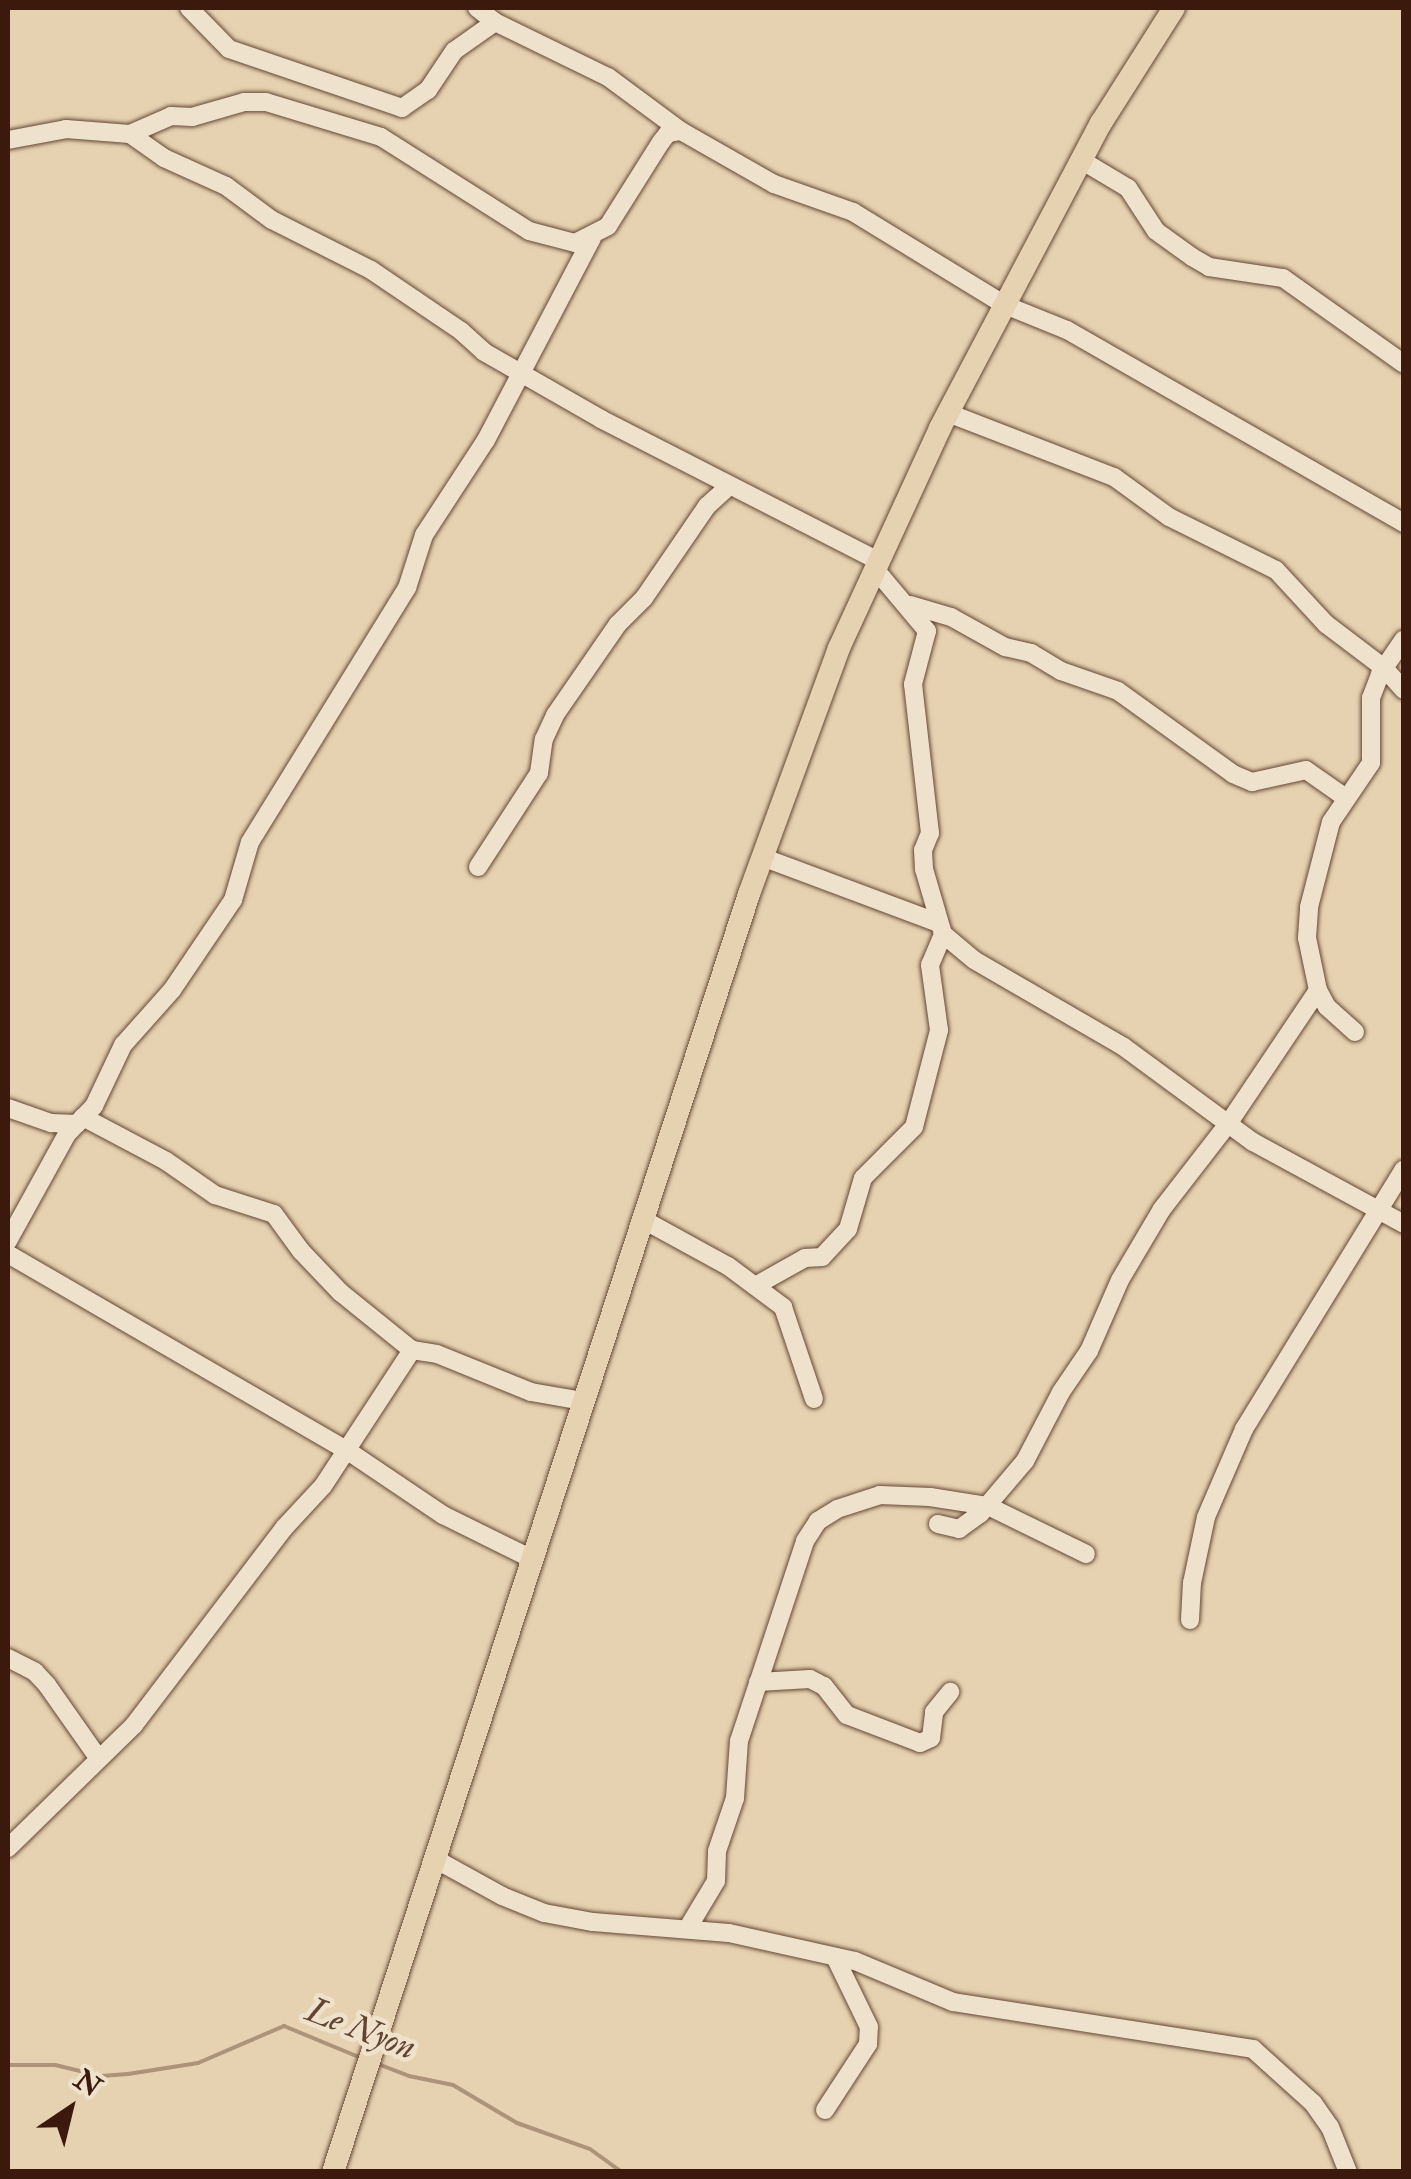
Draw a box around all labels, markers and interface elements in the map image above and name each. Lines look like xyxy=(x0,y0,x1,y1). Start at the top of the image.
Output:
water label: Le Nyon xyxy=(300,1989,422,2069)
north arrow xyxy=(20,2059,120,2159)
text: N xyxy=(67,2062,108,2106)

